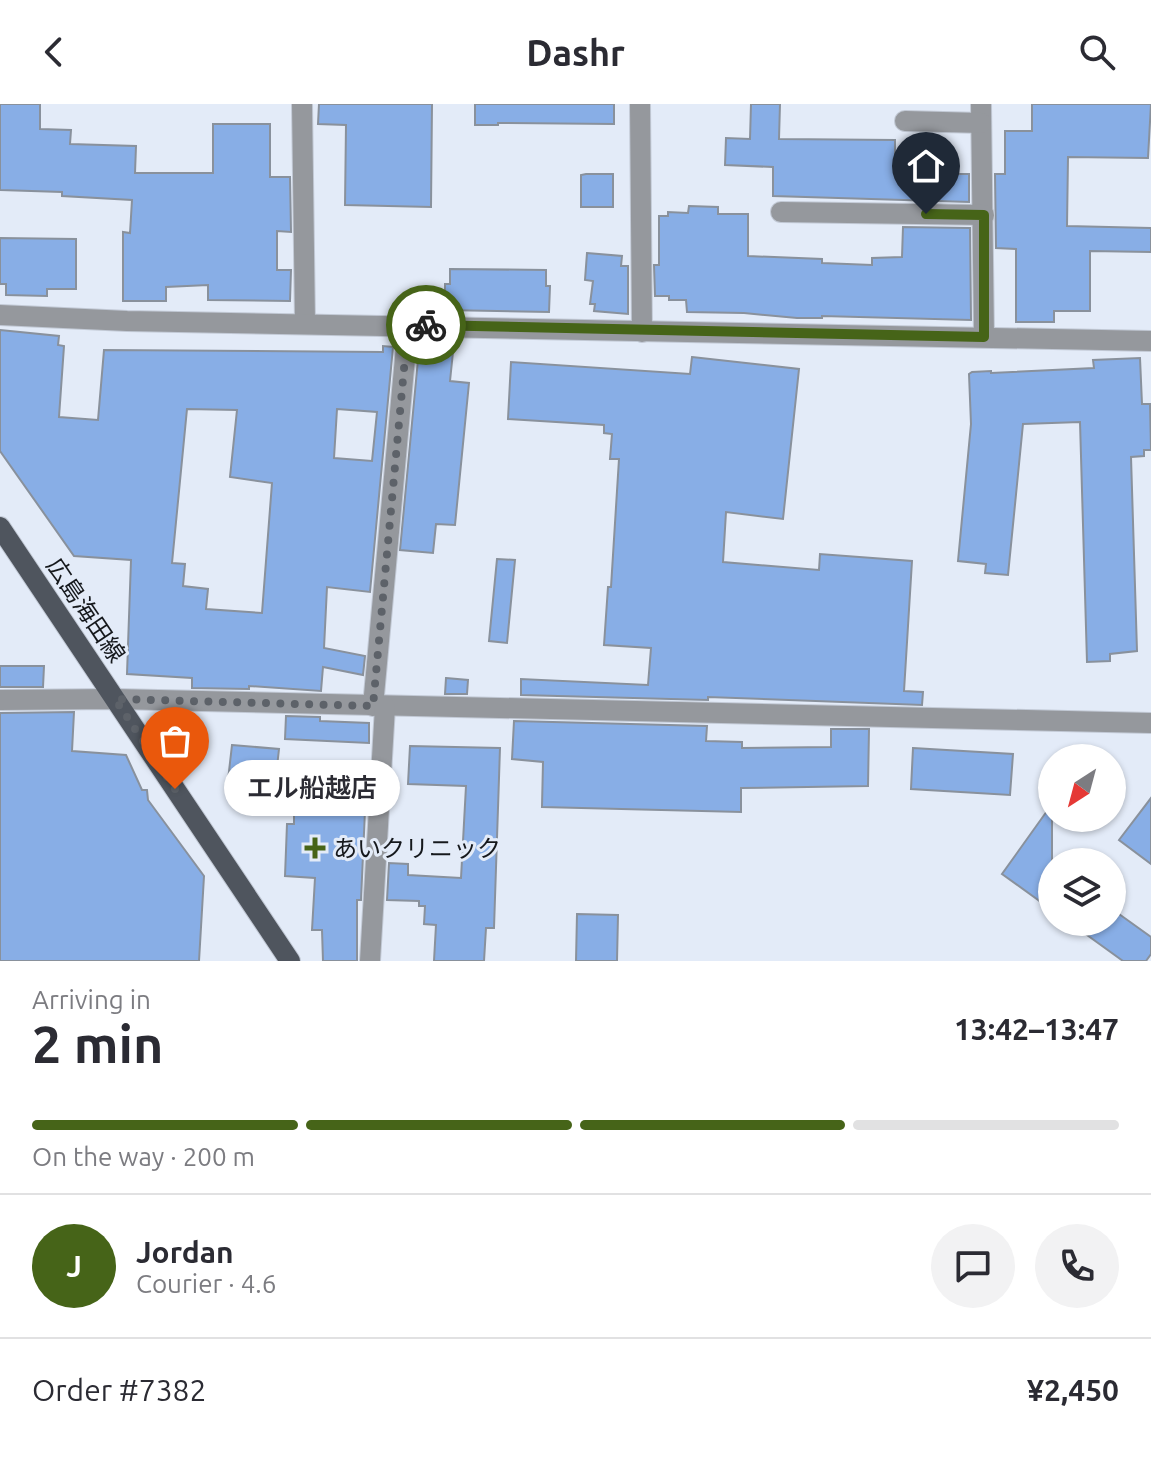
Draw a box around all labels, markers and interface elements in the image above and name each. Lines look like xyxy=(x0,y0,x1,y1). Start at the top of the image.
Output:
icon: back xyxy=(32,30,76,74)
icon: search xyxy=(1075,30,1119,74)
text: Dashr xyxy=(526,32,625,73)
pin xyxy=(892,132,960,214)
icon: home xyxy=(904,144,948,188)
courier xyxy=(386,285,466,365)
icon: bike xyxy=(404,303,448,347)
street label: 広島海田線 xyxy=(41,553,131,667)
pin xyxy=(141,707,209,789)
icon: bag xyxy=(153,719,197,763)
north arrow xyxy=(1038,744,1126,832)
map controls xyxy=(1038,744,1126,936)
callout: エル船越店 xyxy=(223,761,399,817)
text: エル船越店 xyxy=(247,773,377,802)
place label: あいクリニック xyxy=(333,835,501,862)
marker: あいクリニック xyxy=(304,837,326,859)
button: layers xyxy=(1038,848,1126,936)
text: Arriving in xyxy=(32,985,151,1014)
text: 13:42–13:47 xyxy=(954,1012,1119,1046)
text: 2 min xyxy=(32,1015,163,1073)
text: On the way · 200 m xyxy=(32,1142,255,1171)
button: chat xyxy=(931,1224,1015,1308)
button: phone xyxy=(1035,1224,1119,1308)
text: Jordan xyxy=(136,1235,234,1269)
text: J xyxy=(66,1249,82,1283)
text: Courier · 4.6 xyxy=(136,1269,276,1298)
text: Order #7382 xyxy=(32,1373,206,1407)
text: ¥2,450 xyxy=(1027,1373,1119,1407)

